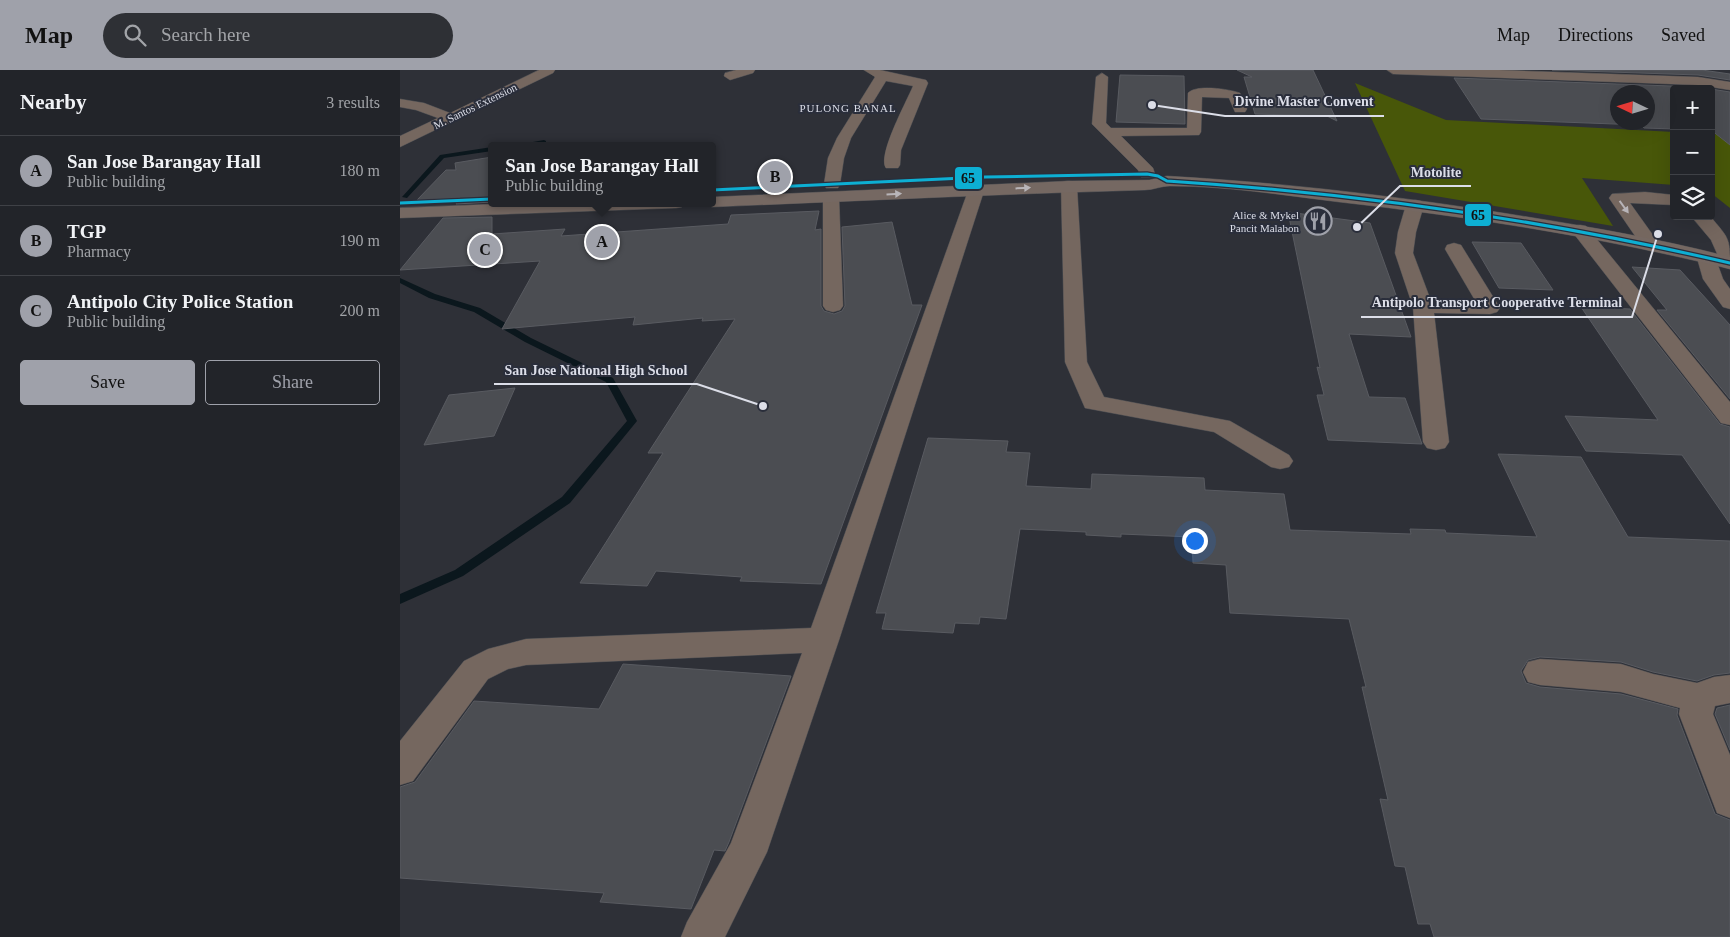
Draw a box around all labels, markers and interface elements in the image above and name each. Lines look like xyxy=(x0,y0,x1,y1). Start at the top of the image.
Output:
search box xyxy=(103,13,453,58)
icon: search xyxy=(121,21,149,49)
text: Map xyxy=(25,22,73,48)
text: Search here xyxy=(161,24,250,45)
text: Map xyxy=(1497,25,1530,45)
text: Directions xyxy=(1558,25,1633,45)
text: Saved xyxy=(1661,25,1705,45)
street label: M. Santos Extension xyxy=(431,80,519,131)
north arrow xyxy=(1610,85,1655,130)
map controls xyxy=(1670,85,1715,220)
button: + xyxy=(1670,85,1715,130)
callout: Divine Master Convent xyxy=(1225,87,1384,116)
text: Nearby xyxy=(20,90,87,114)
text: 3 results xyxy=(326,94,380,111)
text: Divine Master Convent xyxy=(1235,94,1374,109)
district label: PULONG BANAL xyxy=(799,102,897,114)
button: − xyxy=(1670,130,1715,175)
popup xyxy=(488,142,716,207)
text: San Jose Barangay Hall xyxy=(67,151,261,172)
text: San Jose Barangay Hall xyxy=(505,155,699,176)
callout: Motolite xyxy=(1400,157,1471,186)
pin: B xyxy=(759,158,791,196)
text: A xyxy=(30,162,42,179)
text: 180 m xyxy=(340,162,380,179)
text: Motolite xyxy=(1411,165,1461,180)
line badge: 65 xyxy=(954,166,983,190)
text: 65 xyxy=(961,171,975,186)
text: Public building xyxy=(67,173,165,190)
button: layers xyxy=(1670,175,1715,220)
text: Public building xyxy=(505,177,603,194)
one-way arrow xyxy=(1015,184,1031,192)
one-way arrow xyxy=(886,190,902,198)
one-way arrow xyxy=(1619,200,1629,213)
line badge: 65 xyxy=(1464,203,1492,227)
restaurant icon: Alice & Mykel Pancit Malabon xyxy=(1303,206,1333,236)
text: 65 xyxy=(1471,208,1485,223)
place label: Alice & Mykel Pancit Malabon xyxy=(1230,209,1299,234)
text: TGP xyxy=(67,221,106,242)
pin: A xyxy=(586,223,618,261)
pin: C xyxy=(469,231,501,269)
text: B xyxy=(31,232,41,249)
text: 190 m xyxy=(340,232,380,249)
text: Pharmacy xyxy=(67,243,131,260)
callout: Antipolo Transport Cooperative Terminal xyxy=(1361,288,1632,317)
text: Antipolo City Police Station xyxy=(67,291,293,312)
text: Antipolo Transport Cooperative Terminal xyxy=(1372,295,1622,310)
text: C xyxy=(30,302,42,319)
text: 200 m xyxy=(340,302,380,319)
text: Public building xyxy=(67,313,165,330)
callout: San Jose National High School xyxy=(494,355,697,384)
button: Save xyxy=(20,360,195,405)
button: Share xyxy=(205,360,380,405)
text: San Jose National High School xyxy=(505,363,688,378)
your location xyxy=(1182,528,1208,554)

